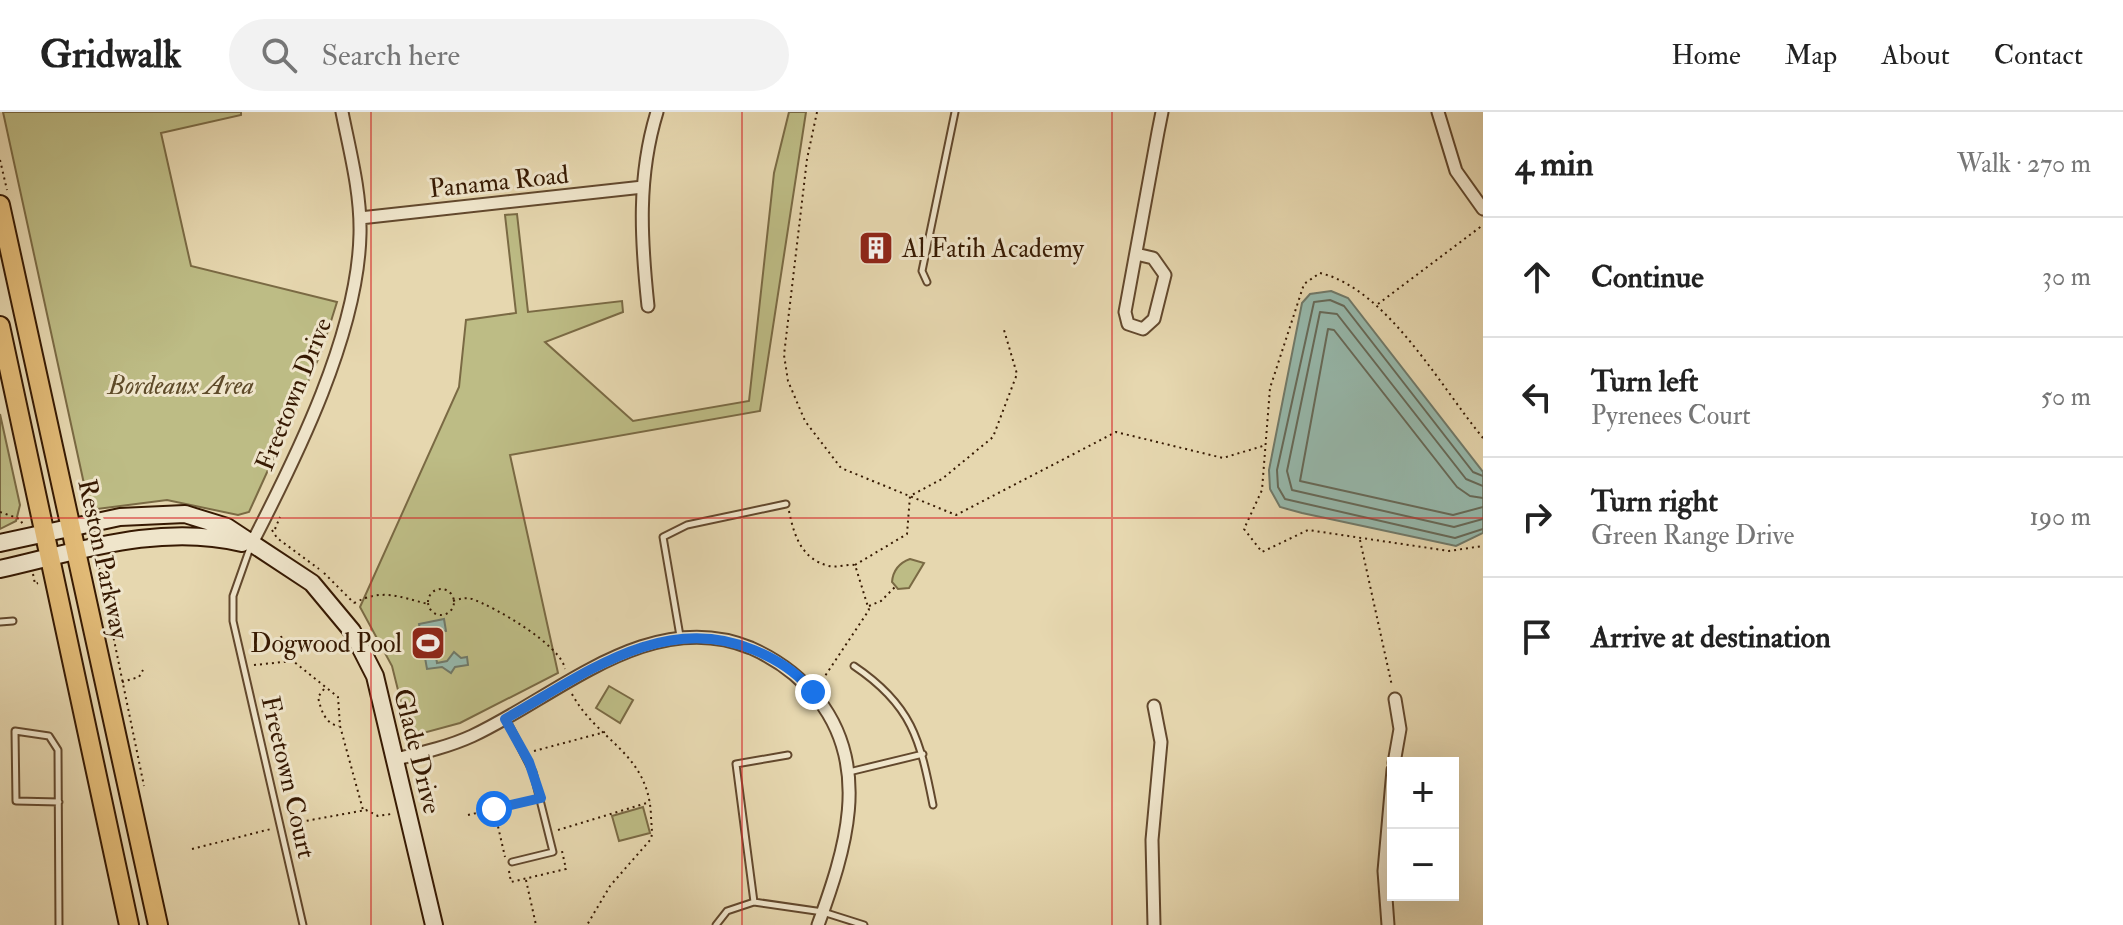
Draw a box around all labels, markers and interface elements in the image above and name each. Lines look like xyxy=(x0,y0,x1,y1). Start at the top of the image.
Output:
search box xyxy=(229,19,789,91)
text: Gridwalk xyxy=(40,31,181,79)
icon: search xyxy=(257,33,301,77)
text: Search here xyxy=(321,37,460,74)
text: Home xyxy=(1671,38,1741,73)
text: Map xyxy=(1785,38,1837,73)
text: About xyxy=(1881,38,1950,73)
text: Contact xyxy=(1994,38,2083,73)
text: 4 min xyxy=(1515,143,1593,186)
text: Walk · 270 m xyxy=(1957,148,2091,180)
street label: Panama Road xyxy=(428,159,571,205)
building icon: Al Fatih Academy xyxy=(857,229,895,267)
place label: Al Fatih Academy xyxy=(901,233,1085,265)
icon: ahead xyxy=(1515,255,1559,299)
text: Continue xyxy=(1591,259,1704,296)
text: 30 m xyxy=(2042,261,2091,293)
street label: Freetown Drive xyxy=(249,313,339,476)
text: Turn left xyxy=(1591,363,1698,400)
park label: Bordeaux Area xyxy=(106,370,254,402)
icon: left xyxy=(1515,375,1559,419)
text: 50 m xyxy=(2041,381,2091,413)
text: Pyrenees Court xyxy=(1591,400,1751,432)
street label: Reston Parkway xyxy=(70,476,136,643)
text: Turn right xyxy=(1591,483,1718,520)
icon: right xyxy=(1515,495,1559,539)
text: 190 m xyxy=(2030,501,2091,533)
text: Green Range Drive xyxy=(1591,520,1794,552)
icon: arrive xyxy=(1515,615,1559,659)
text: Arrive at destination xyxy=(1591,619,1831,656)
sports icon: Dogwood Pool xyxy=(409,624,447,662)
place label: Dogwood Pool xyxy=(250,628,402,660)
route end xyxy=(795,674,831,710)
street label: Glade Drive xyxy=(386,685,448,817)
street label: Freetown Court xyxy=(254,693,322,862)
map controls xyxy=(1387,757,1459,901)
button: + xyxy=(1387,757,1459,829)
route start xyxy=(476,791,512,827)
button: − xyxy=(1387,829,1459,901)

